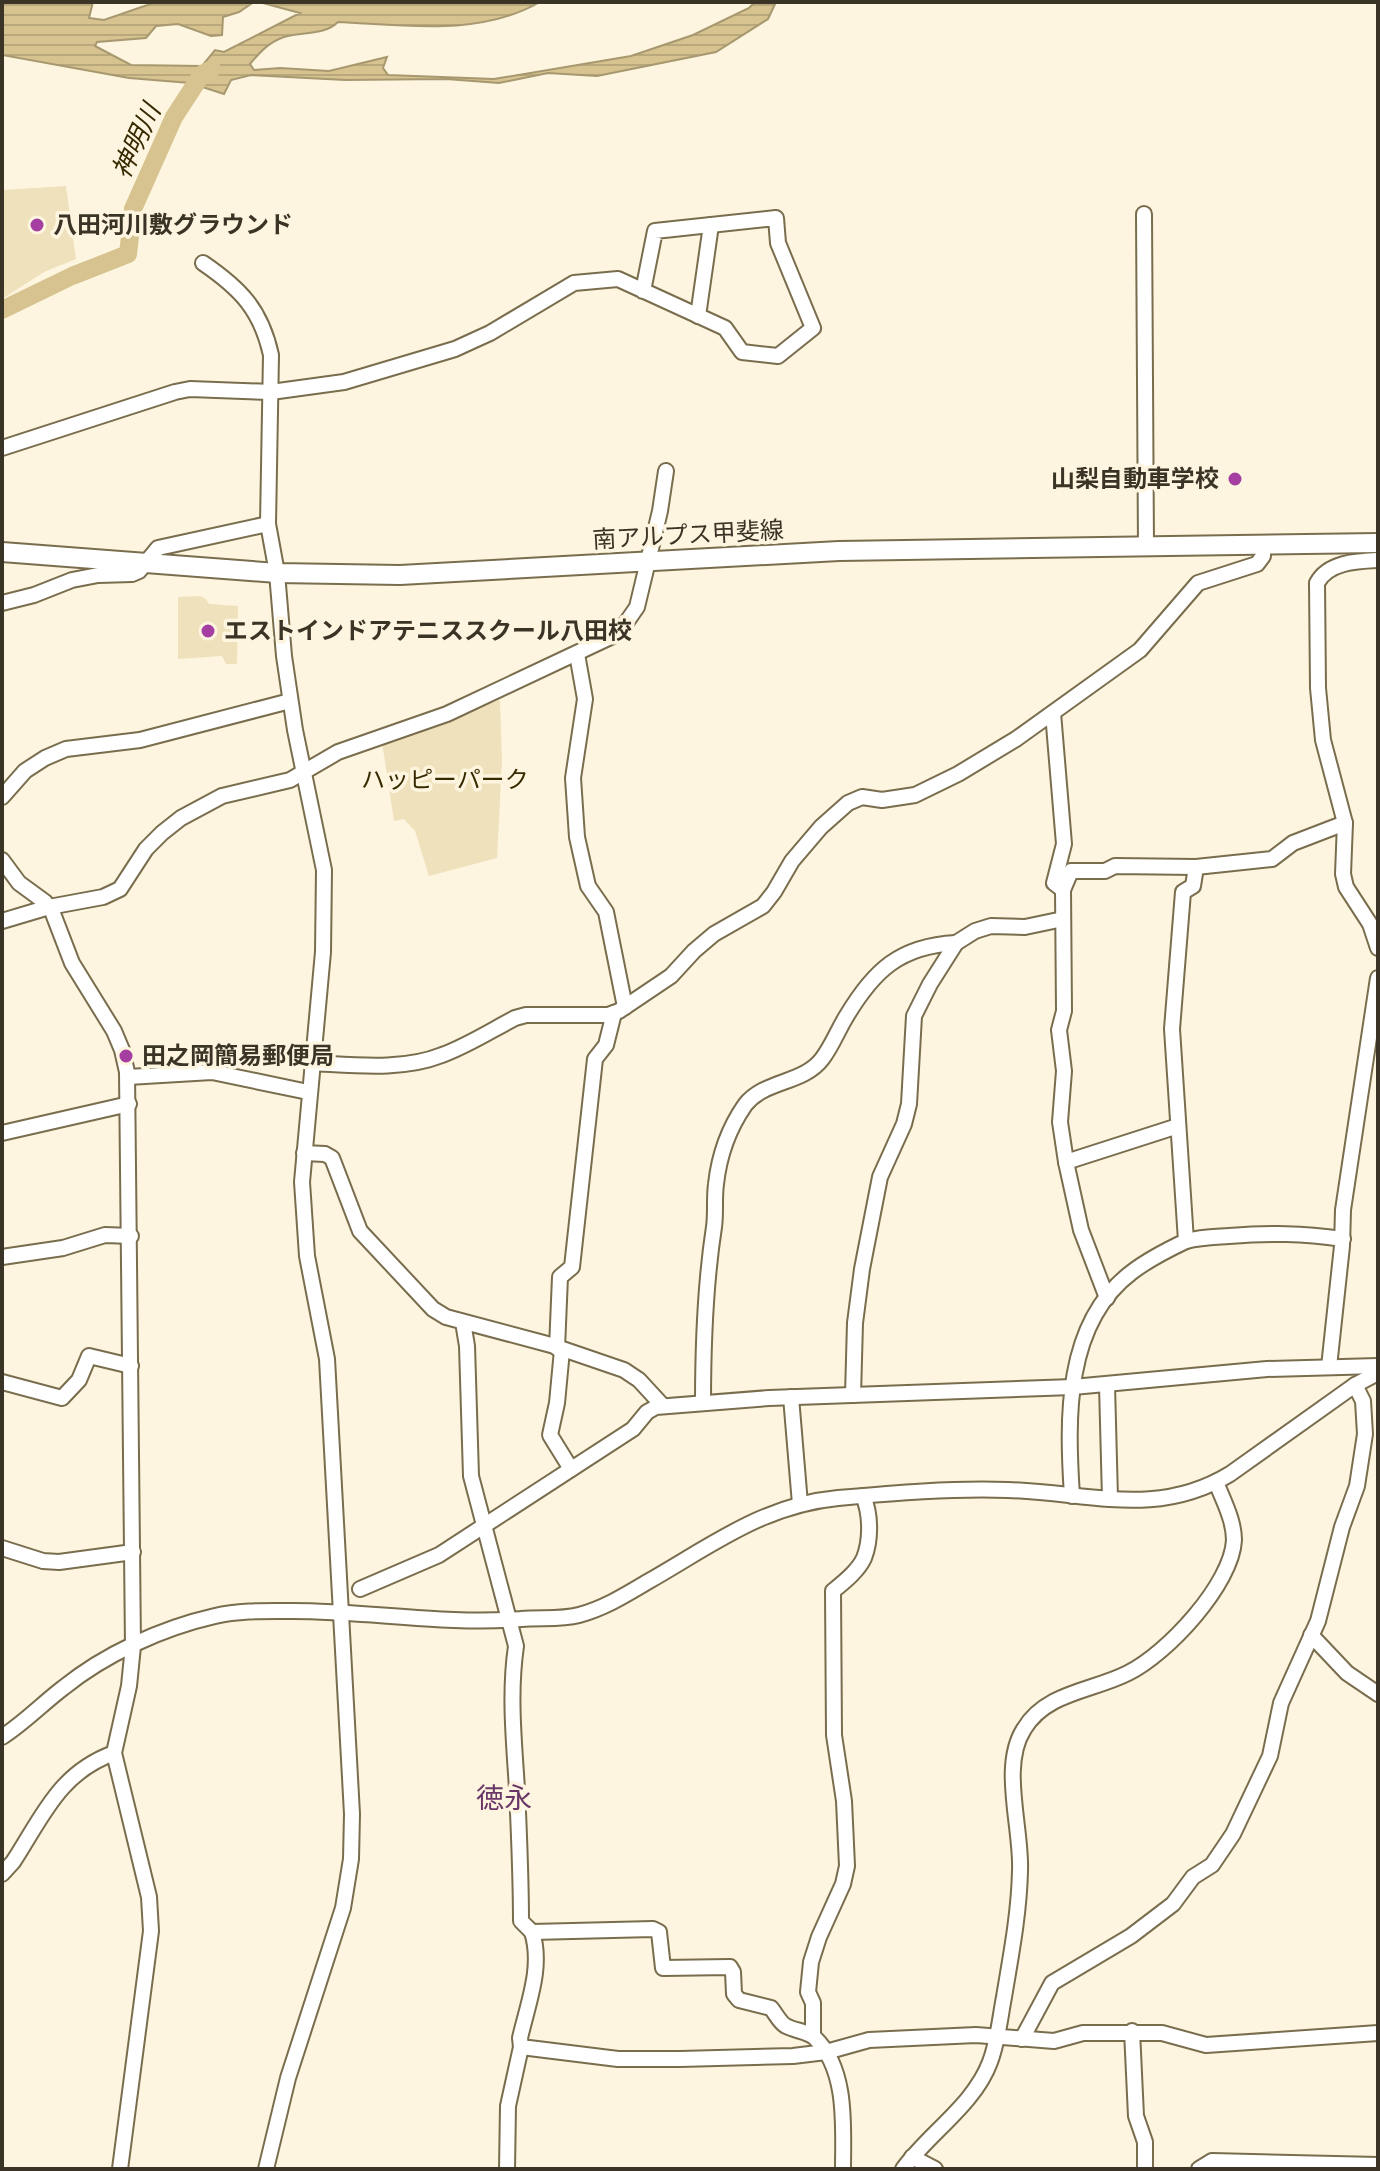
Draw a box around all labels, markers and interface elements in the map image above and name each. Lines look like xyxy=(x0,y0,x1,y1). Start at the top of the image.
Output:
water label: 神明川 xyxy=(104,96,168,183)
place label: 八田河川敷グラウンド xyxy=(53,209,293,239)
marker: 八田河川敷グラウンド xyxy=(28,216,46,234)
place label: 山梨自動車学校 xyxy=(1051,463,1219,493)
marker: 山梨自動車学校 xyxy=(1226,470,1244,488)
street label: 南アルプス甲斐線 xyxy=(591,514,784,554)
place label: エストインドアテニススクール八田校 xyxy=(224,615,632,645)
marker: エストインドアテニススクール八田校 xyxy=(199,622,217,640)
park label: ハッピーパーク xyxy=(361,764,529,794)
place label: 田之岡簡易郵便局 xyxy=(142,1040,334,1070)
marker: 田之岡簡易郵便局 xyxy=(117,1047,135,1065)
district label: 徳永 xyxy=(476,1780,532,1815)

